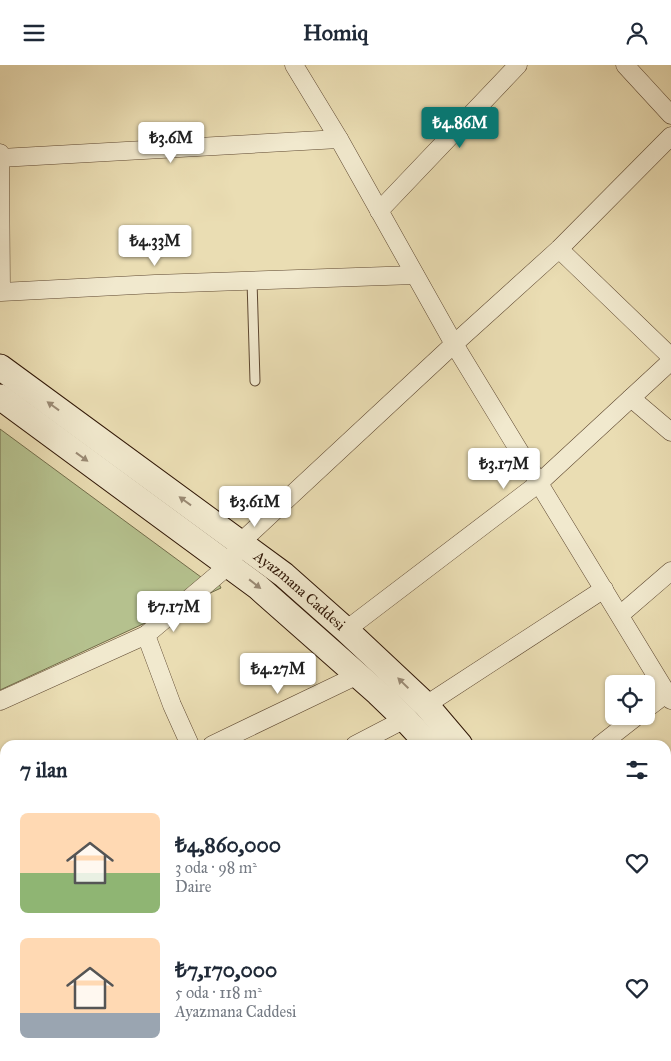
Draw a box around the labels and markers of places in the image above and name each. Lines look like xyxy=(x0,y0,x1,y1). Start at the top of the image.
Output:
pin: ₺4.86M xyxy=(419,107,501,149)
pin: ₺3.6M xyxy=(136,121,206,164)
pin: ₺4.33M xyxy=(114,225,196,267)
pin: ₺3.17M xyxy=(463,447,545,490)
pin: ₺3.61M xyxy=(214,485,296,528)
pin: ₺7.17M xyxy=(133,591,215,633)
pin: ₺4.27M xyxy=(237,653,319,695)

